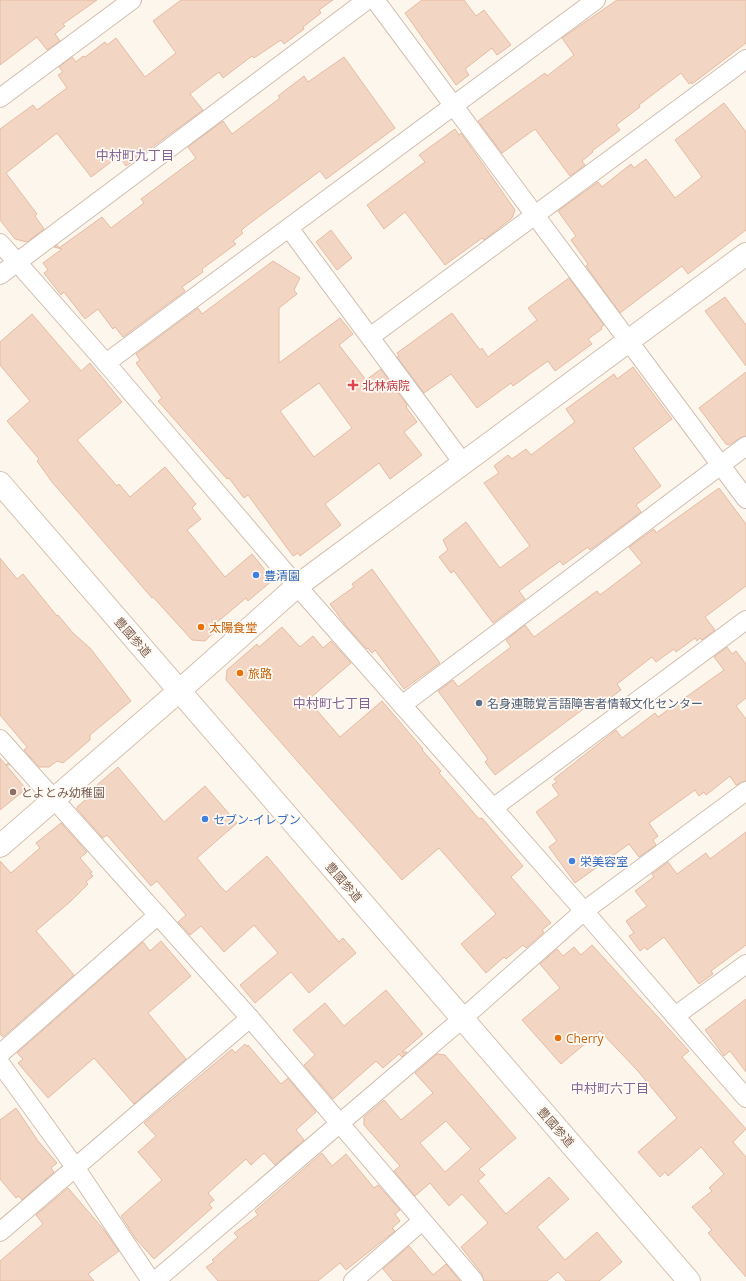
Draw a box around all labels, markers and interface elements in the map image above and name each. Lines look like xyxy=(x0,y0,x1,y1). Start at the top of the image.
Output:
district label: 中村町九丁目 xyxy=(96,146,174,164)
place label: 北林病院 xyxy=(362,377,410,394)
marker: 北林病院 xyxy=(347,379,359,391)
place label: 豊清園 xyxy=(264,567,300,584)
marker: 豊清園 xyxy=(251,570,261,580)
street label: 豊國参道 xyxy=(111,613,155,661)
place label: 太陽食堂 xyxy=(209,619,257,636)
marker: 太陽食堂 xyxy=(196,622,206,632)
place label: 旅路 xyxy=(248,665,272,682)
marker: 旅路 xyxy=(235,668,245,678)
district label: 中村町七丁目 xyxy=(293,694,371,712)
place label: 名身連聴覚言語障害者情報文化センター xyxy=(487,695,703,712)
marker: 名身連聴覚言語障害者情報文化センター xyxy=(474,698,484,708)
place label: とよとみ幼稚園 xyxy=(21,784,105,801)
marker: とよとみ幼稚園 xyxy=(8,787,18,797)
place label: セブン-イレブン xyxy=(213,811,301,828)
marker: セブン-イレブン xyxy=(200,814,210,824)
place label: 栄美容室 xyxy=(580,853,628,870)
marker: 栄美容室 xyxy=(567,856,577,866)
street label: 豊國参道 xyxy=(322,858,366,906)
place label: Cherry xyxy=(566,1030,604,1047)
marker: Cherry xyxy=(553,1033,563,1043)
district label: 中村町六丁目 xyxy=(571,1079,649,1097)
street label: 豊國参道 xyxy=(534,1103,578,1151)

